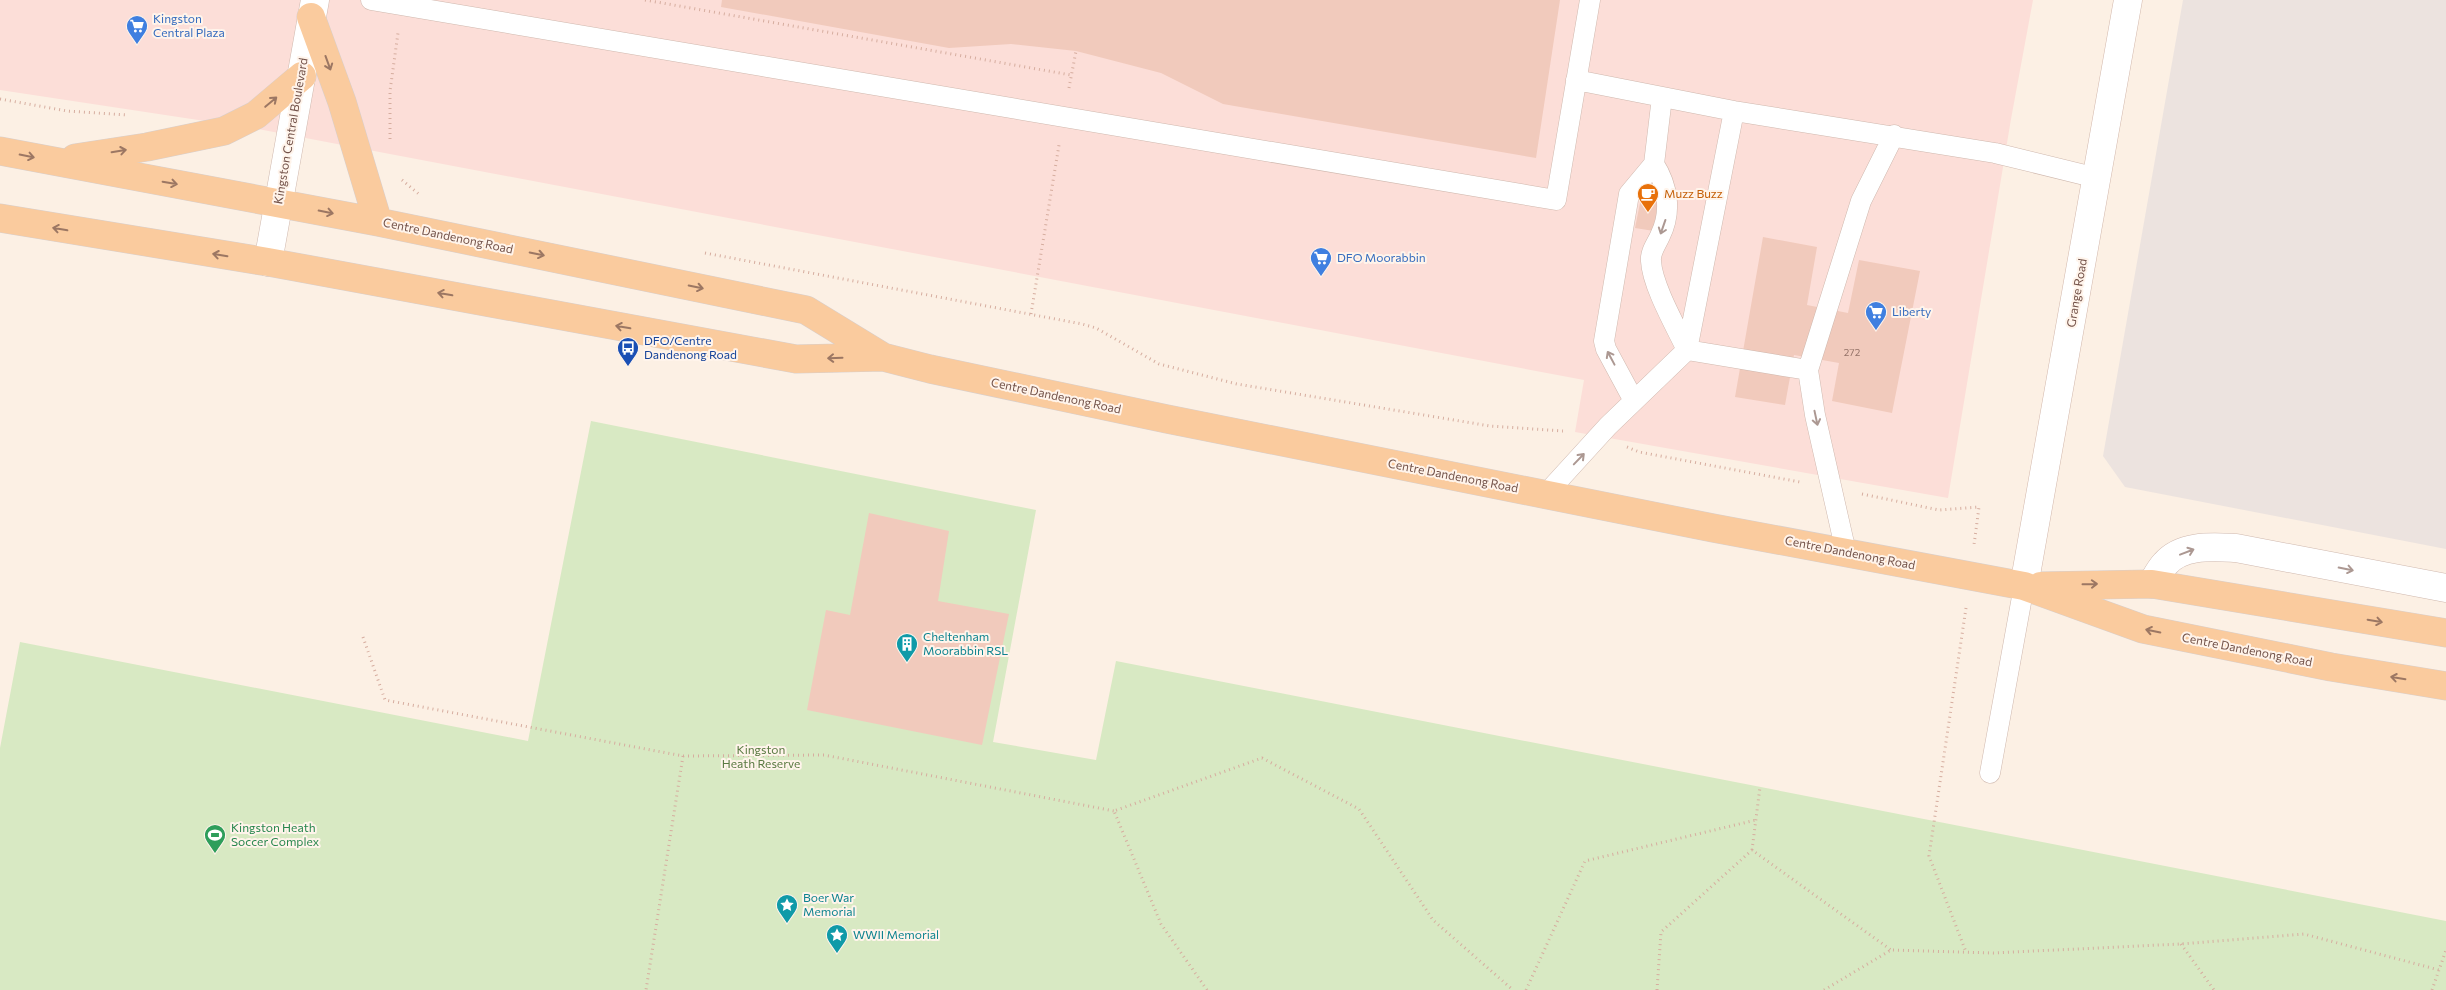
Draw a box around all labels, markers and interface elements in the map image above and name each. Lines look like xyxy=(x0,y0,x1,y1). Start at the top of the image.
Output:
place label: Kingston Central Plaza xyxy=(153,11,225,39)
supermarket icon: Kingston Central Plaza xyxy=(125,14,149,45)
one-way arrow xyxy=(324,54,333,70)
street label: Kingston Central Boulevard xyxy=(270,56,310,205)
one-way arrow xyxy=(264,96,277,108)
one-way arrow xyxy=(111,146,127,156)
one-way arrow xyxy=(18,152,34,162)
one-way arrow xyxy=(162,178,178,188)
cafe icon: Muzz Buzz xyxy=(1636,182,1660,213)
place label: Muzz Buzz xyxy=(1664,186,1723,200)
one-way arrow xyxy=(318,208,334,218)
street label: Centre Dandenong Road xyxy=(382,214,515,256)
one-way arrow xyxy=(1658,218,1667,234)
one-way arrow xyxy=(52,224,68,234)
supermarket icon: DFO Moorabbin xyxy=(1309,246,1333,277)
one-way arrow xyxy=(212,250,228,260)
one-way arrow xyxy=(529,250,545,260)
place label: DFO Moorabbin xyxy=(1337,250,1426,264)
street label: Grange Road xyxy=(2063,257,2089,328)
one-way arrow xyxy=(688,283,704,292)
one-way arrow xyxy=(437,289,453,299)
supermarket icon: Liberty xyxy=(1864,300,1888,331)
place label: Liberty xyxy=(1892,304,1931,318)
one-way arrow xyxy=(615,322,631,331)
place label: DFO/Centre Dandenong Road xyxy=(644,333,737,361)
bus stop icon: DFO/Centre Dandenong Road xyxy=(616,336,640,367)
house number: 272 xyxy=(1844,346,1861,358)
one-way arrow xyxy=(1606,351,1615,366)
one-way arrow xyxy=(827,353,843,363)
street label: Centre Dandenong Road xyxy=(990,374,1123,416)
one-way arrow xyxy=(1811,409,1821,425)
one-way arrow xyxy=(1573,452,1585,465)
street label: Centre Dandenong Road xyxy=(1387,455,1520,495)
street label: Centre Dandenong Road xyxy=(1784,532,1917,572)
one-way arrow xyxy=(2178,547,2194,556)
one-way arrow xyxy=(2338,565,2354,575)
one-way arrow xyxy=(2082,580,2098,589)
one-way arrow xyxy=(2367,616,2383,626)
one-way arrow xyxy=(2145,626,2161,635)
place label: Cheltenham Moorabbin RSL xyxy=(923,629,1008,657)
street label: Centre Dandenong Road xyxy=(2181,629,2314,669)
building icon: Cheltenham Moorabbin RSL xyxy=(895,632,919,663)
one-way arrow xyxy=(2390,673,2406,683)
park label: Kingston Heath Reserve xyxy=(722,742,800,770)
place label: Kingston Heath Soccer Complex xyxy=(231,820,320,848)
sports icon: Kingston Heath Soccer Complex xyxy=(203,823,227,854)
place label: Boer War Memorial xyxy=(803,890,856,918)
place icon: Boer War Memorial xyxy=(775,893,799,924)
place icon: WWII Memorial xyxy=(825,923,849,954)
place label: WWII Memorial xyxy=(853,927,939,941)

